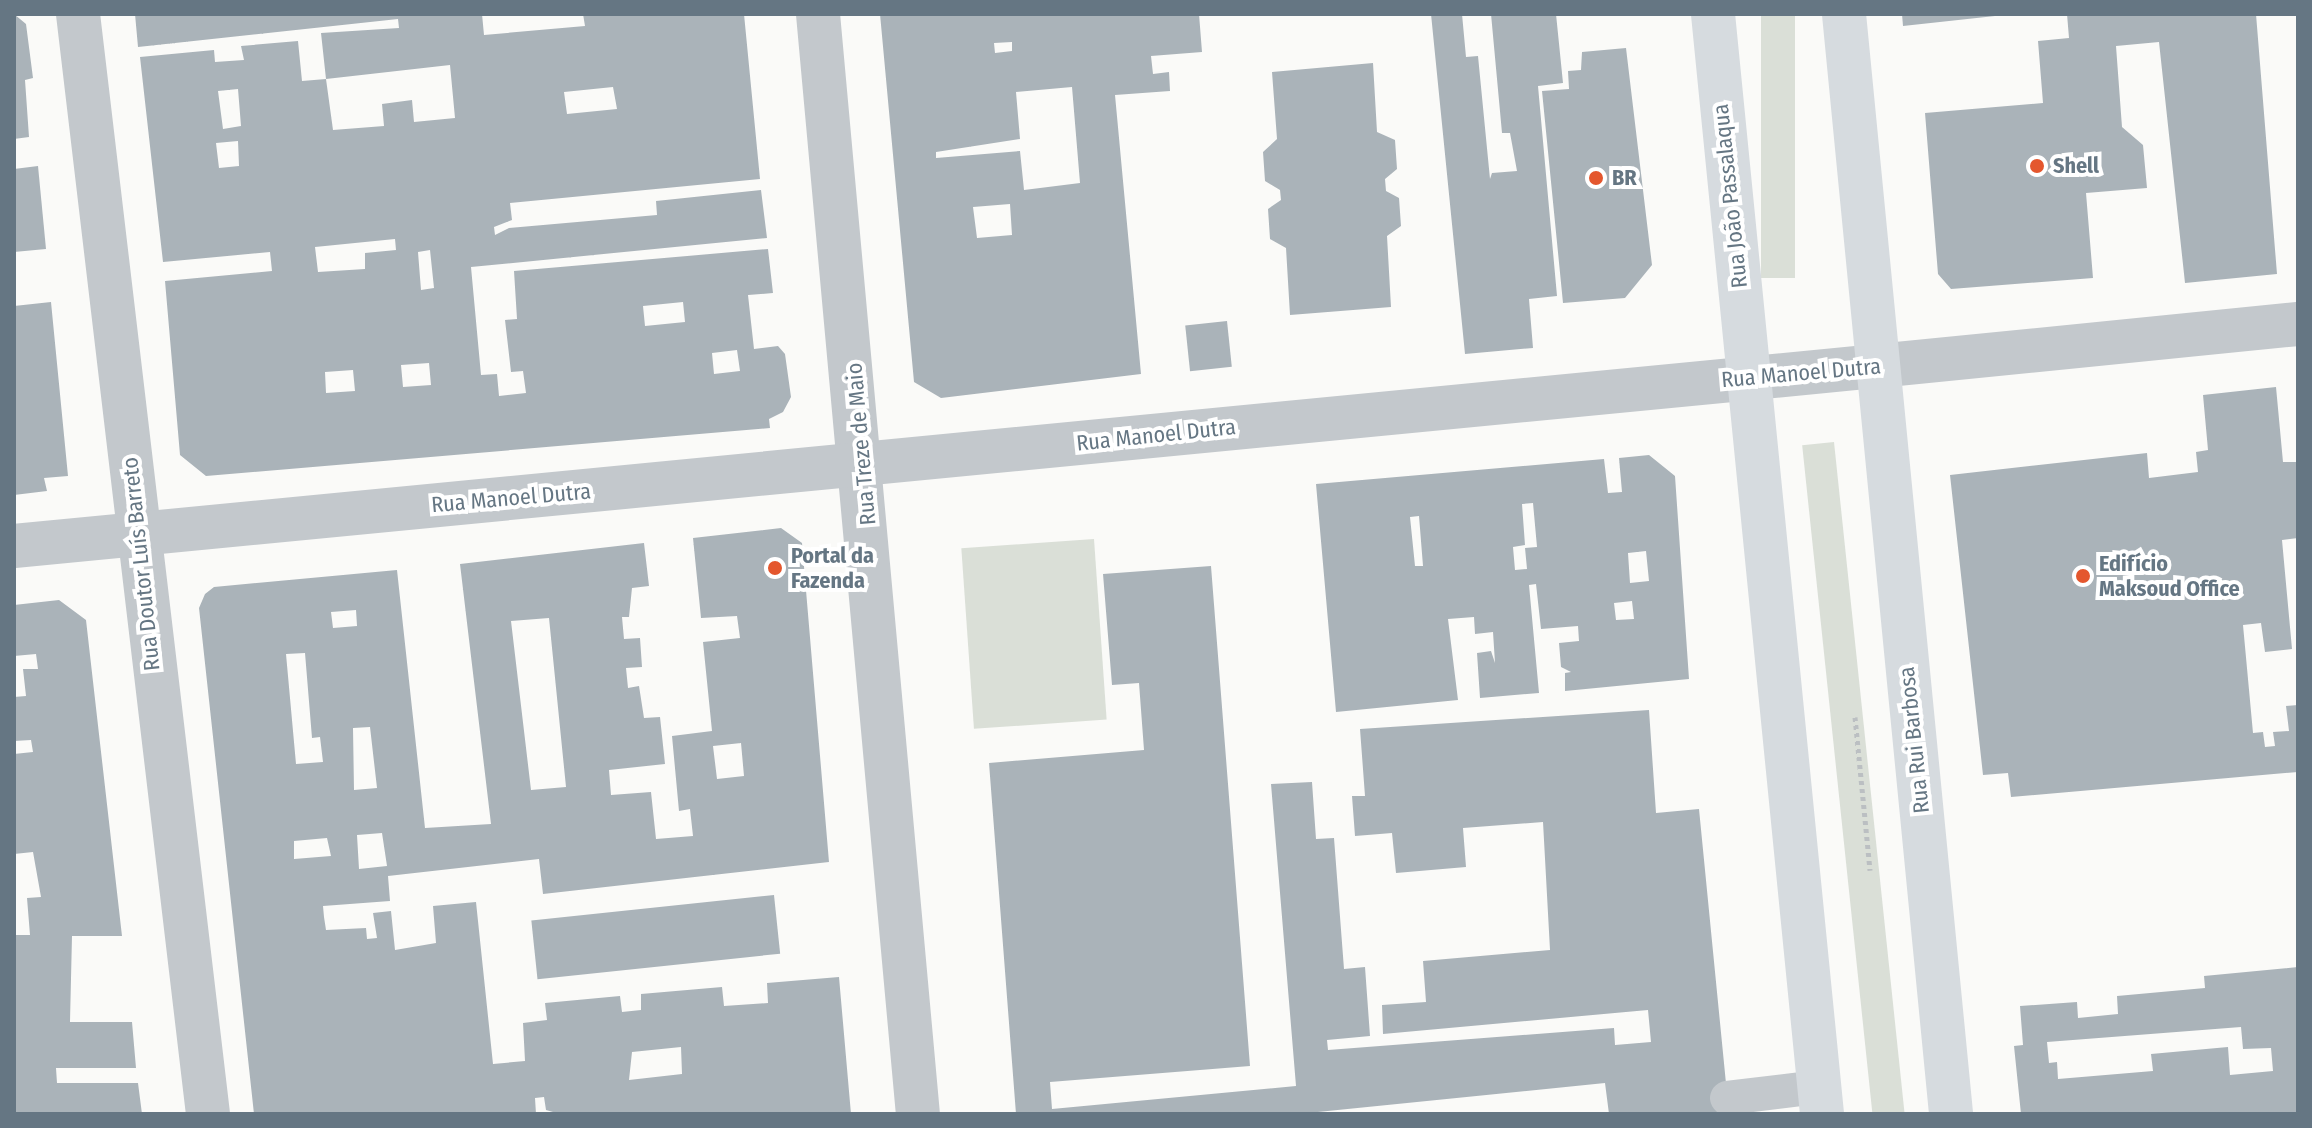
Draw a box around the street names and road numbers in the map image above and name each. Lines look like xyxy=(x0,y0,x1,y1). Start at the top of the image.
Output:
street label: Rua João Passalaqua xyxy=(1707,103,1753,289)
street label: Rua Manoel Dutra xyxy=(1720,353,1882,393)
street label: Rua Treze de Maio xyxy=(841,362,881,526)
street label: Rua Manoel Dutra xyxy=(1075,414,1237,456)
street label: Rua Doutor Luís Barreto xyxy=(117,456,165,672)
street label: Rua Manoel Dutra xyxy=(430,478,592,518)
street label: Rua Rui Barbosa xyxy=(1893,665,1935,815)

